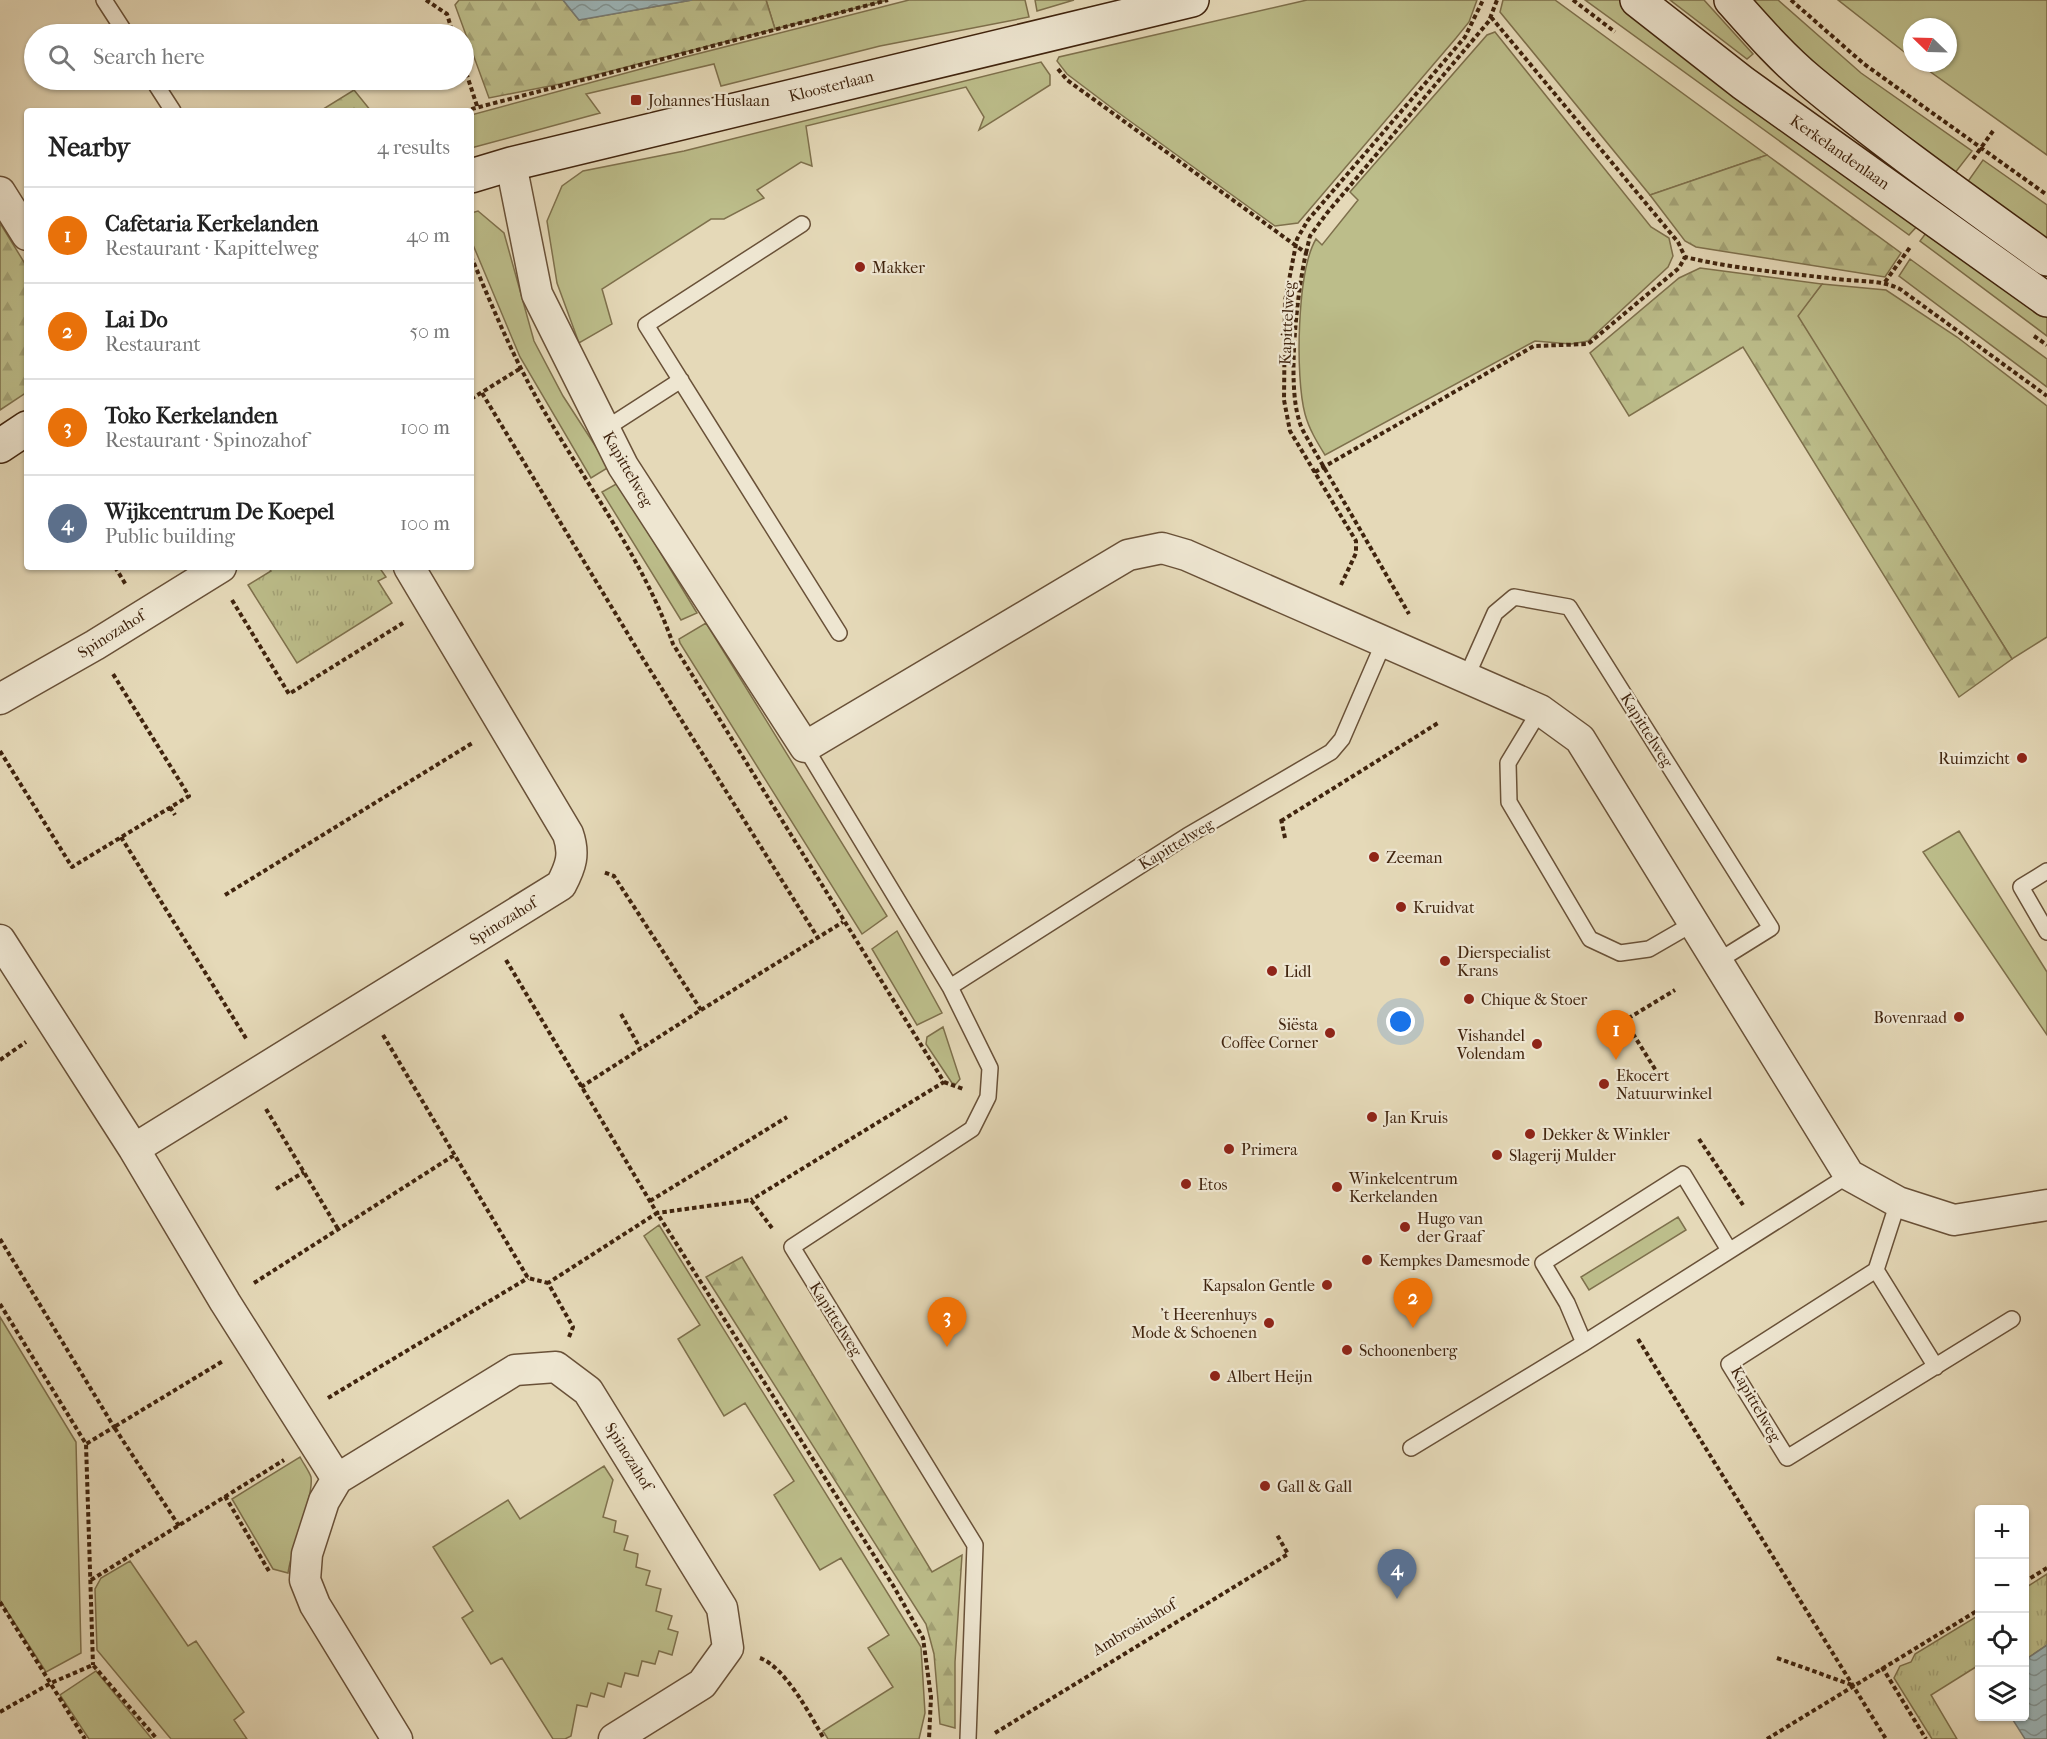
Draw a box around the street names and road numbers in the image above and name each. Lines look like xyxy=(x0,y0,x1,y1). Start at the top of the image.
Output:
street label: Kloosterlaan xyxy=(787,66,876,106)
street label: Kerkelandenlaan xyxy=(1787,111,1894,194)
street label: Kapittelweg xyxy=(1275,280,1299,365)
street label: Kapittelweg xyxy=(599,428,657,511)
street label: Spinozahof xyxy=(74,604,151,662)
street label: Kapittelweg xyxy=(1617,689,1678,771)
street label: Kapittelweg xyxy=(1135,814,1217,874)
street label: Spinozahof xyxy=(466,891,543,949)
street label: Kapittelweg xyxy=(806,1278,867,1360)
street label: Kapittelweg xyxy=(1727,1363,1785,1446)
street label: Spinozahof xyxy=(601,1419,659,1496)
street label: Ambrosiushof xyxy=(1088,1593,1182,1660)

